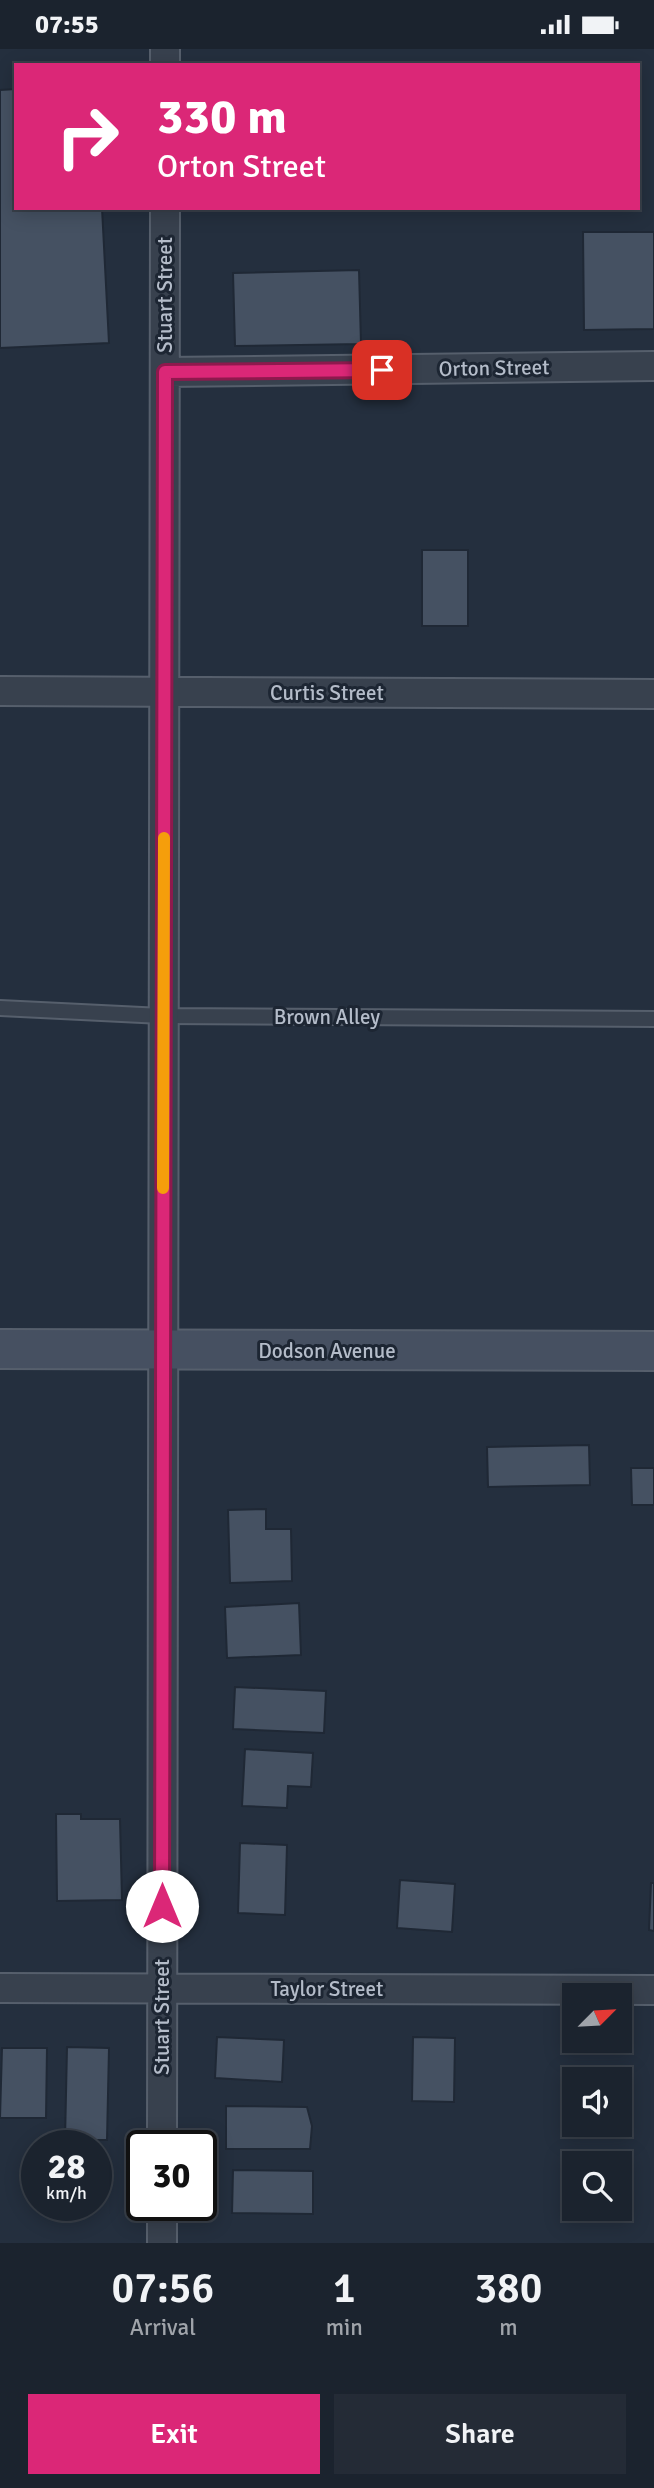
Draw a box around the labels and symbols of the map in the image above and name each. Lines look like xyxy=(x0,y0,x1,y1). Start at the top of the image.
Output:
street label: Stuart Street xyxy=(152,237,178,353)
pin xyxy=(352,340,412,400)
street label: Orton Street xyxy=(438,354,550,382)
street label: Curtis Street xyxy=(270,680,384,706)
street label: Brown Alley xyxy=(274,1004,380,1030)
street label: Dodson Avenue xyxy=(258,1338,396,1364)
position arrow xyxy=(125,1869,199,1943)
street label: Stuart Street xyxy=(149,1959,175,2075)
street label: Taylor Street xyxy=(271,1976,383,2002)
north arrow xyxy=(562,1983,632,2053)
speed limit sign: 30 xyxy=(126,2130,217,2221)

